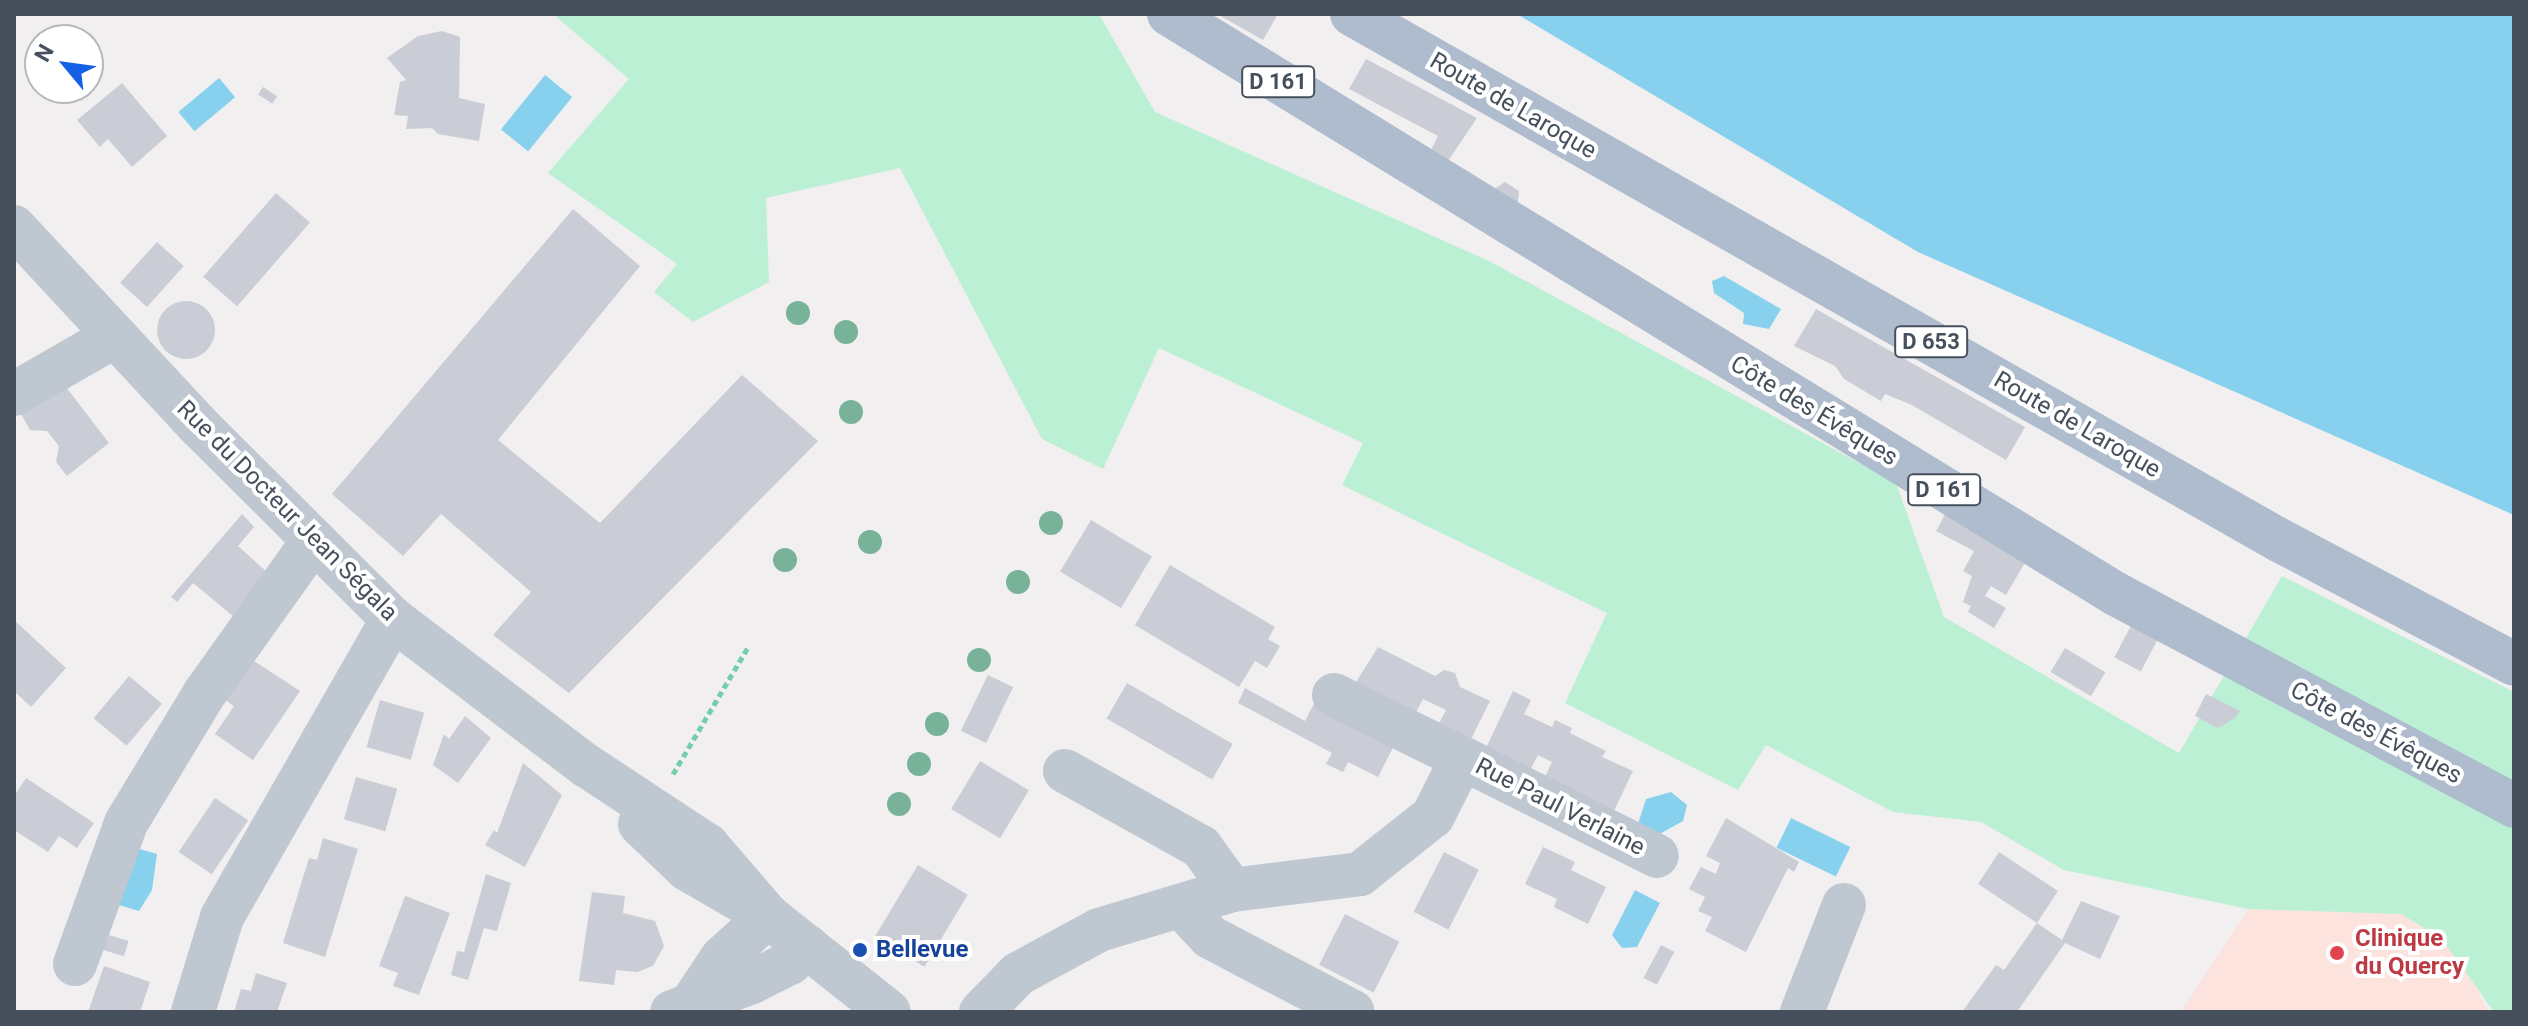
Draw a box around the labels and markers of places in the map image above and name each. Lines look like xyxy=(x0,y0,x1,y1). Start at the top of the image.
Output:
place label: Clinique du Quercy xyxy=(2355,925,2464,981)
place label: Bellevue xyxy=(876,936,968,964)
marker: Bellevue xyxy=(851,941,869,959)
marker: Clinique du Quercy xyxy=(2326,942,2348,964)

